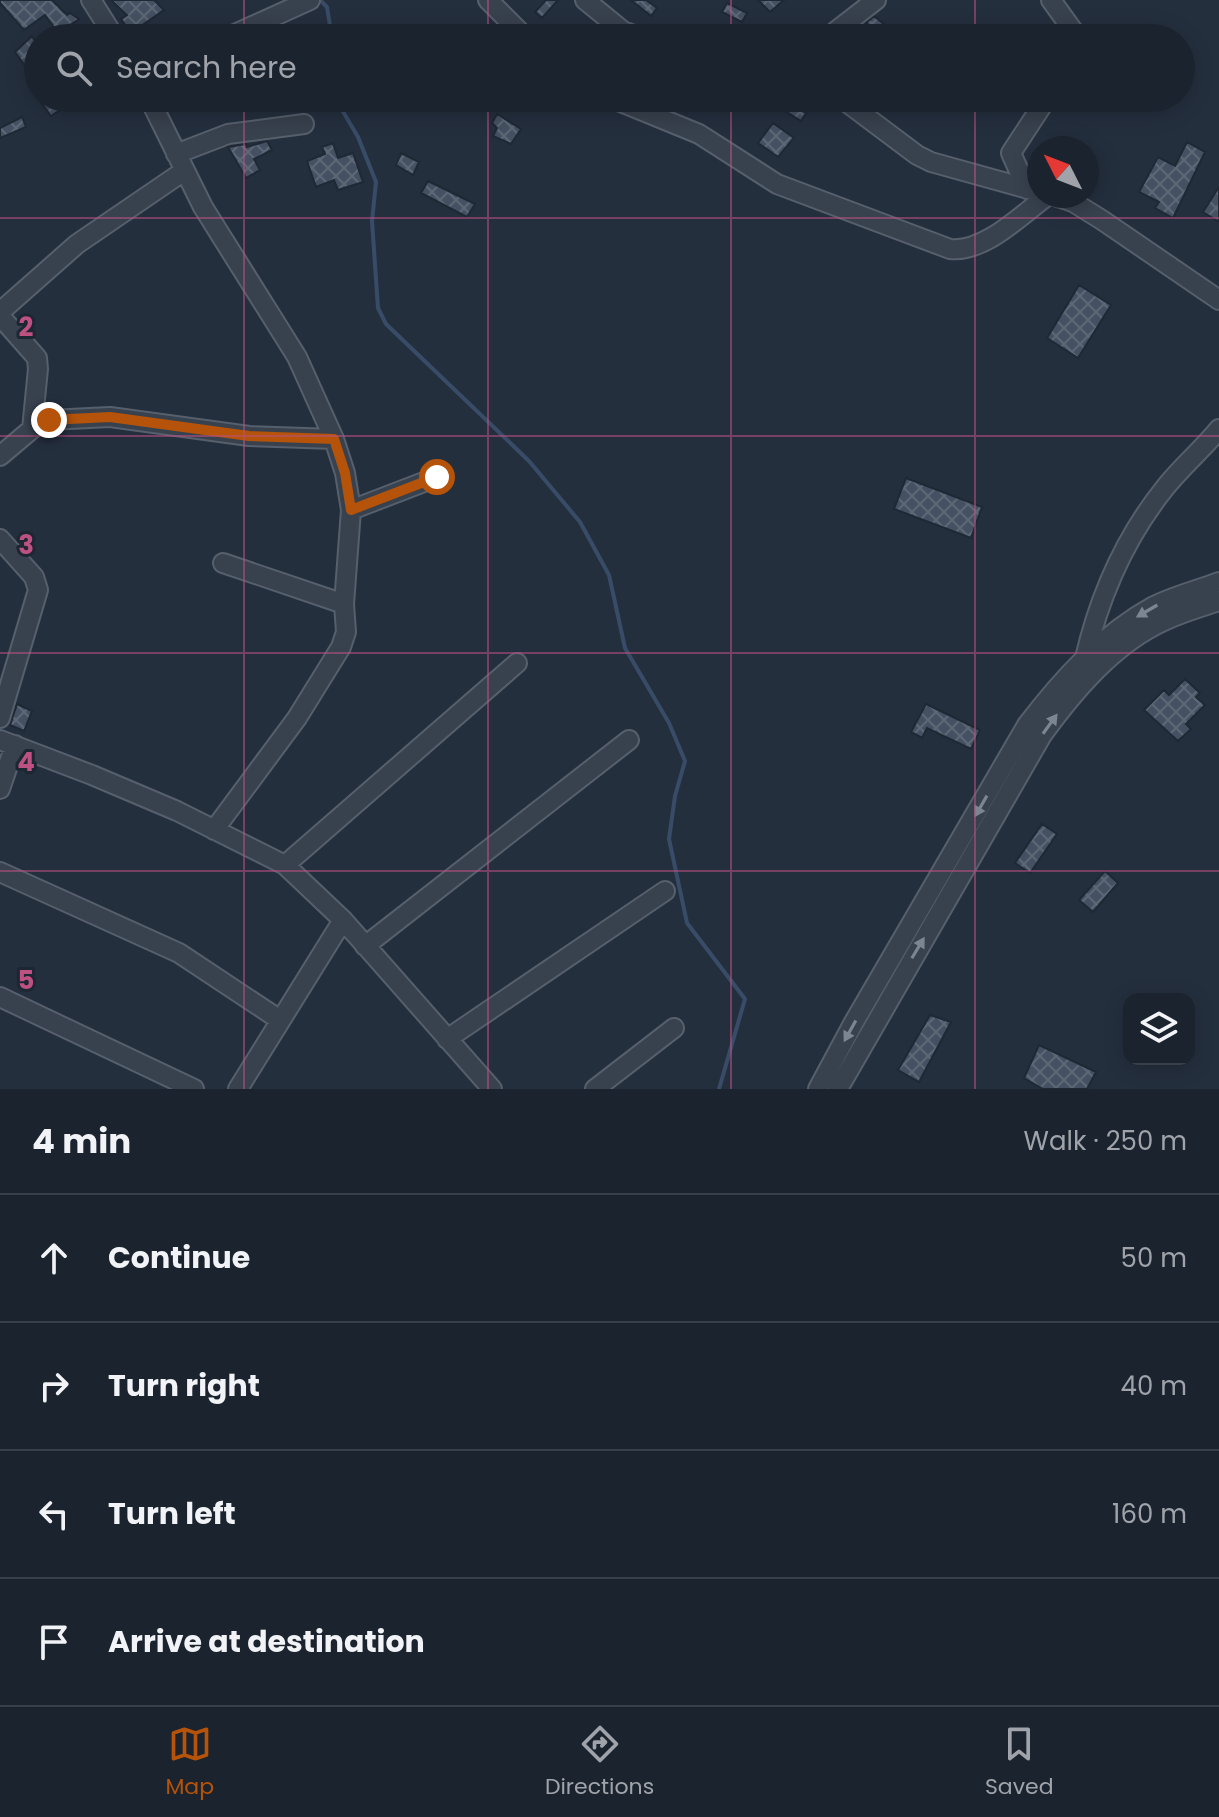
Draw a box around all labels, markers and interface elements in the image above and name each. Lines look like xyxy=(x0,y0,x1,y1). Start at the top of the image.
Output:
search box xyxy=(24,24,1195,112)
icon: search xyxy=(52,46,96,90)
text: Search here xyxy=(116,46,297,89)
north arrow xyxy=(1027,136,1099,208)
text: 2 xyxy=(19,309,34,345)
route end xyxy=(31,402,67,438)
route start xyxy=(419,459,455,495)
text: 3 xyxy=(18,527,34,563)
one-way arrow xyxy=(1136,604,1158,618)
one-way arrow xyxy=(1041,714,1057,735)
text: 4 xyxy=(17,744,35,780)
one-way arrow xyxy=(974,795,988,818)
one-way arrow xyxy=(911,937,925,960)
text: 5 xyxy=(18,962,34,998)
map controls xyxy=(1123,993,1195,1065)
button: layers xyxy=(1123,993,1195,1065)
one-way arrow xyxy=(843,1019,856,1042)
text: 4 min xyxy=(32,1117,131,1165)
text: Walk · 250 m xyxy=(1024,1123,1187,1159)
icon: ahead xyxy=(32,1236,76,1280)
text: Continue xyxy=(108,1236,250,1279)
text: 50 m xyxy=(1121,1240,1187,1276)
icon: right xyxy=(32,1364,76,1408)
text: Turn right xyxy=(108,1364,260,1407)
text: 40 m xyxy=(1121,1368,1187,1404)
icon: left xyxy=(32,1492,76,1536)
text: Turn left xyxy=(108,1492,236,1535)
text: 160 m xyxy=(1112,1496,1187,1532)
icon: arrive xyxy=(32,1620,76,1664)
text: Arrive at destination xyxy=(108,1620,425,1663)
tab: Map xyxy=(165,1722,214,1803)
tab: Directions xyxy=(545,1722,654,1803)
tab: Saved xyxy=(985,1722,1054,1803)

